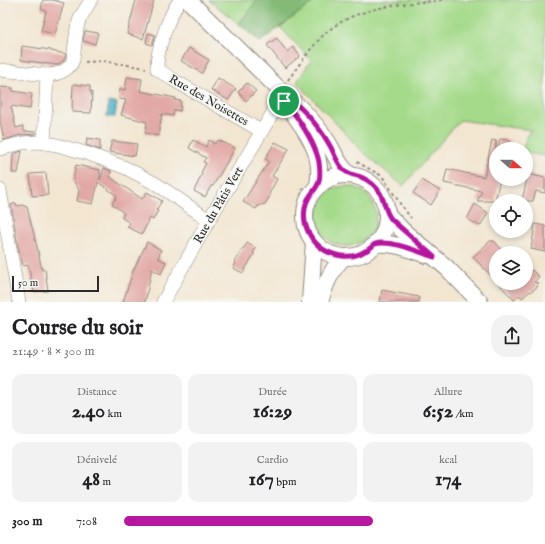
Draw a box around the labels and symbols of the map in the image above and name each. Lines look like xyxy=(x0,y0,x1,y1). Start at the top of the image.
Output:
street label: Rue des Noisettes xyxy=(166,72,251,129)
pin xyxy=(267,84,301,118)
north arrow xyxy=(489,142,533,186)
street label: Rue du Pâtis Vert xyxy=(190,164,246,246)
scale bar xyxy=(12,274,99,293)

